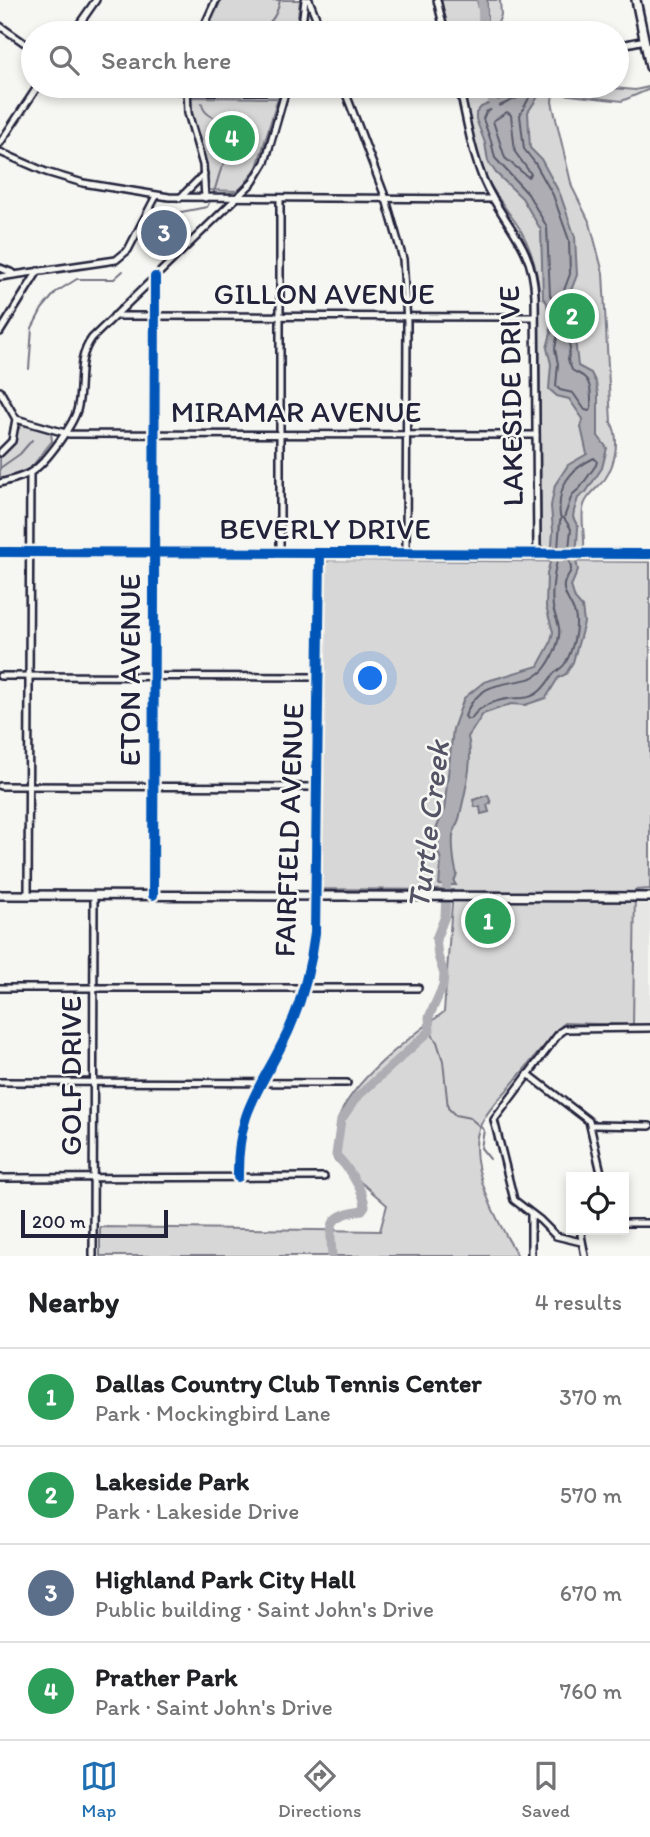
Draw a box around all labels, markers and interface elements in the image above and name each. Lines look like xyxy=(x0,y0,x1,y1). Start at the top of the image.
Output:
search box xyxy=(21,21,629,98)
icon: search xyxy=(45,41,83,79)
text: Search here xyxy=(101,44,231,76)
pin: 4 xyxy=(209,112,255,164)
pin: 3 xyxy=(141,207,187,259)
street label: GILLON AVENUE xyxy=(213,275,435,312)
street label: LAKESIDE DRIVE xyxy=(490,285,531,507)
pin: 2 xyxy=(549,290,595,342)
street label: MIRAMAR AVENUE xyxy=(171,393,421,430)
street label: BEVERLY DRIVE xyxy=(219,510,431,547)
street label: ETON AVENUE xyxy=(111,574,148,766)
your location xyxy=(353,661,387,695)
street label: FAIRFIELD AVENUE xyxy=(266,702,311,958)
water label: Turtle Creek xyxy=(399,737,457,911)
pin: 1 xyxy=(465,895,511,947)
street label: GOLF DRIVE xyxy=(52,996,89,1156)
map controls xyxy=(566,1172,629,1235)
button: locate xyxy=(566,1172,629,1235)
scale bar xyxy=(21,1207,168,1239)
text: 200 m xyxy=(32,1210,86,1233)
text: Nearby xyxy=(28,1283,119,1320)
text: 4 results xyxy=(535,1288,622,1316)
text: Dallas Country Club Tennis Center xyxy=(95,1367,482,1399)
text: 1 xyxy=(46,1383,56,1411)
text: 370 m xyxy=(559,1383,622,1411)
text: Park · Mockingbird Lane xyxy=(95,1399,331,1427)
text: Lakeside Park xyxy=(95,1465,249,1497)
text: 2 xyxy=(45,1481,57,1509)
text: 570 m xyxy=(560,1481,622,1509)
text: Park · Lakeside Drive xyxy=(95,1497,299,1525)
text: Highland Park City Hall xyxy=(95,1563,356,1595)
text: 3 xyxy=(45,1579,57,1607)
text: 670 m xyxy=(560,1579,622,1607)
text: Public building · Saint John's Drive xyxy=(95,1595,434,1623)
text: Prather Park xyxy=(95,1661,237,1693)
text: 4 xyxy=(44,1677,58,1705)
text: 760 m xyxy=(560,1677,622,1705)
text: Park · Saint John's Drive xyxy=(95,1693,333,1721)
tab: Map xyxy=(80,1757,118,1822)
tab: Directions xyxy=(278,1757,362,1822)
tab: Saved xyxy=(522,1757,570,1822)

